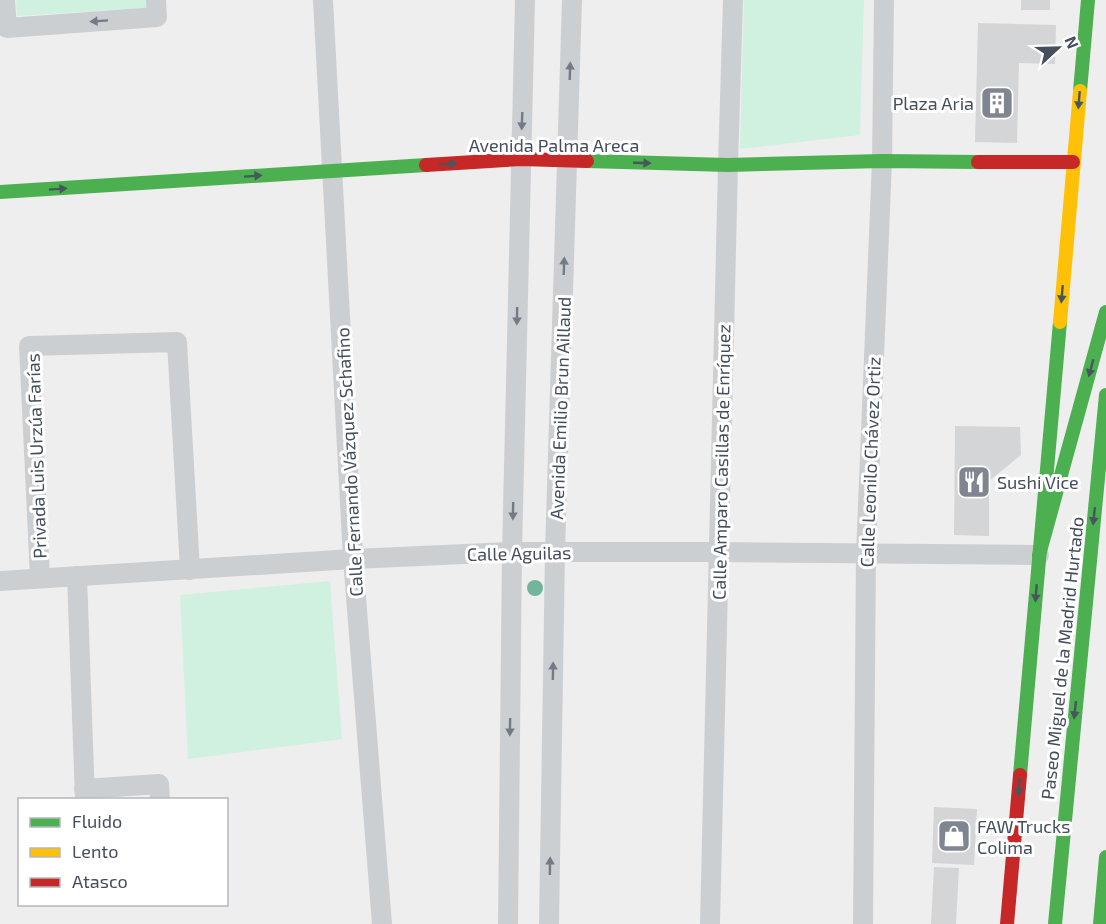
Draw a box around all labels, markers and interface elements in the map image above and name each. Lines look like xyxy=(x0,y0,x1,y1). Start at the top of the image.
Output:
one-way arrow xyxy=(89,17,108,26)
north arrow xyxy=(1028,18,1088,78)
text: N xyxy=(1061,33,1083,51)
one-way arrow xyxy=(566,61,575,80)
building icon: Plaza Aria xyxy=(979,85,1015,121)
one-way arrow xyxy=(1074,91,1084,110)
place label: Plaza Aria xyxy=(893,92,974,114)
one-way arrow xyxy=(517,112,527,131)
street label: Avenida Palma Areca xyxy=(469,134,639,156)
one-way arrow xyxy=(633,158,652,167)
one-way arrow xyxy=(438,159,457,169)
one-way arrow xyxy=(244,172,263,181)
one-way arrow xyxy=(49,184,68,193)
one-way arrow xyxy=(560,256,569,275)
one-way arrow xyxy=(1057,285,1067,304)
street label: Avenida Emilio Brun Aillaud xyxy=(545,296,575,520)
one-way arrow xyxy=(513,307,522,326)
street label: Calle Amparo Casillas de Enríquez xyxy=(708,324,734,600)
street label: Calle Fernando Vázquez Schafino xyxy=(331,327,367,597)
street label: Privada Luis Urzúa Farías xyxy=(21,353,51,559)
street label: Calle Leonilo Chávez Ortiz xyxy=(855,356,885,568)
one-way arrow xyxy=(1085,359,1095,377)
restaurant icon: Sushi Vice xyxy=(956,464,992,500)
place label: Sushi Vice xyxy=(997,471,1079,493)
one-way arrow xyxy=(508,502,518,521)
one-way arrow xyxy=(1089,506,1099,525)
street label: Paseo Miguel de la Madrid Hurtado xyxy=(1036,515,1088,801)
street label: Calle Aguilas xyxy=(467,541,571,565)
one-way arrow xyxy=(1031,584,1041,603)
one-way arrow xyxy=(548,661,558,680)
one-way arrow xyxy=(1070,700,1080,719)
one-way arrow xyxy=(505,718,515,737)
one-way arrow xyxy=(1014,778,1024,797)
legend xyxy=(18,798,228,906)
text: Fluido xyxy=(72,810,122,832)
place label: FAW Trucks Colima xyxy=(977,815,1070,858)
shop icon: FAW Trucks Colima xyxy=(936,818,972,854)
text: Lento xyxy=(72,840,118,862)
one-way arrow xyxy=(545,856,555,875)
text: Atasco xyxy=(72,870,128,892)

